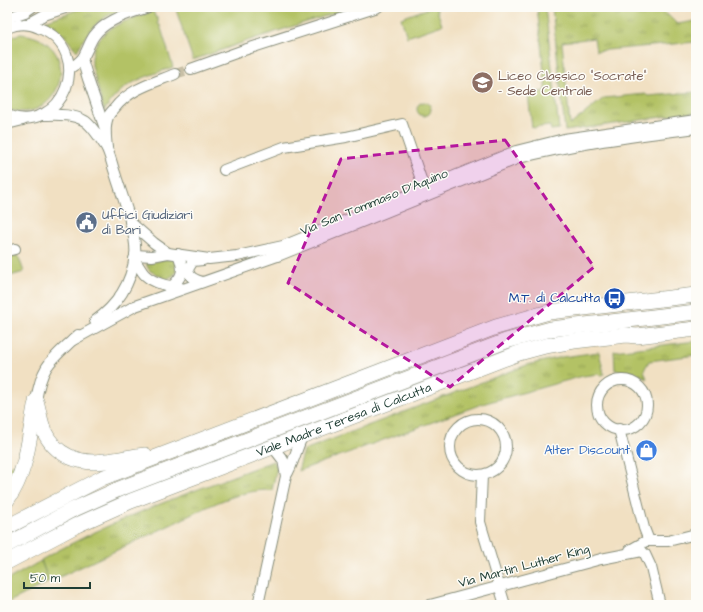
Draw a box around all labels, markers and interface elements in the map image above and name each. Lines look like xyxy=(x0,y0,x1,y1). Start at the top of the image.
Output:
place label: Liceo Classico "Socrate" - Sede Centrale xyxy=(498,67,646,100)
school or university icon: Liceo Classico "Socrate" - Sede Centrale xyxy=(469,70,495,96)
street label: Via San Tommaso D'Aquino xyxy=(297,164,451,240)
place label: Uffici Giudiziari di Bari xyxy=(102,206,192,239)
public building icon: Uffici Giudiziari di Bari xyxy=(74,209,100,235)
bus stop icon: M.T. di Calcutta xyxy=(602,285,628,311)
place label: M.T. di Calcutta xyxy=(509,289,600,307)
street label: Viale Madre Teresa di Calcutta xyxy=(254,378,434,461)
shop icon: Alter Discount xyxy=(633,437,659,463)
place label: Alter Discount xyxy=(544,441,631,459)
street label: Via Martin Luther King xyxy=(456,540,592,593)
scale bar xyxy=(24,564,90,590)
text: 50 m xyxy=(30,570,61,587)

